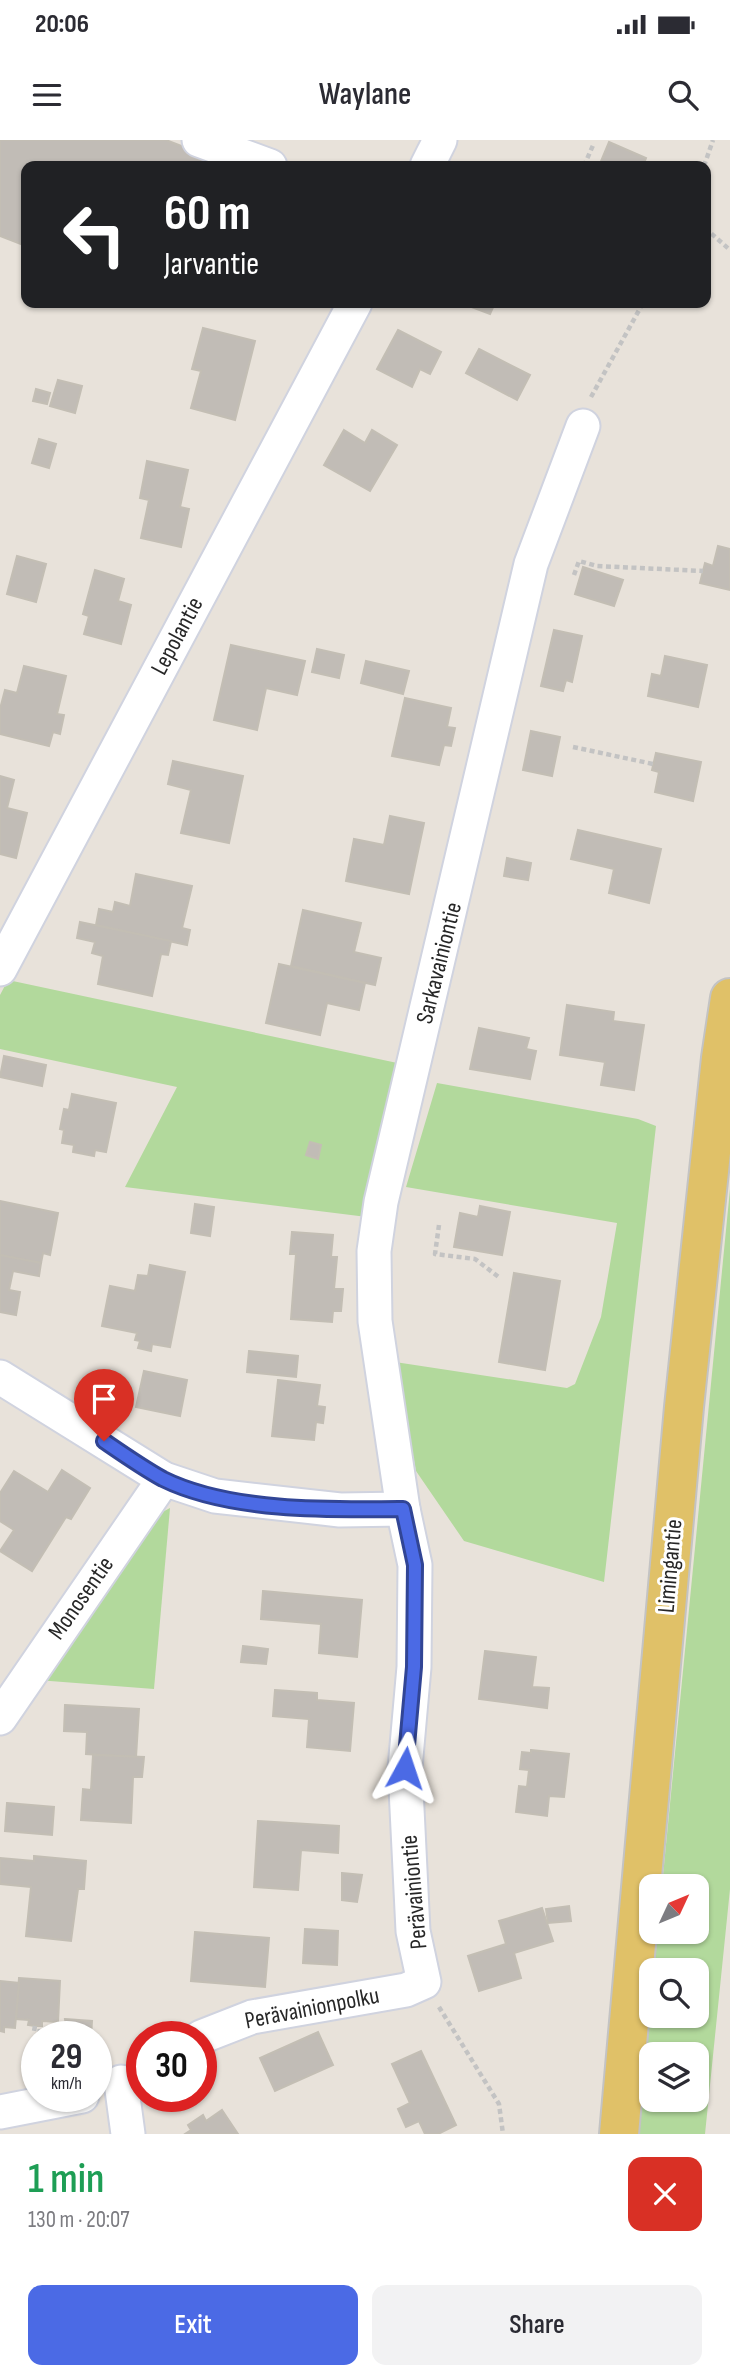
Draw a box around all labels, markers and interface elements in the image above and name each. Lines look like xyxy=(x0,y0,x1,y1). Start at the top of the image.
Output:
text: 20:06 xyxy=(35,9,89,40)
text: Waylane xyxy=(319,75,411,114)
icon: menu xyxy=(28,76,66,114)
icon: search xyxy=(664,76,702,114)
text: 60 m xyxy=(164,185,251,244)
icon: left xyxy=(49,189,140,280)
text: Jarvantie xyxy=(164,245,259,284)
street label: Lepolantie xyxy=(145,592,209,680)
street label: Sarkavainiontie xyxy=(410,899,468,1027)
pin xyxy=(74,1369,134,1441)
icon: arrive xyxy=(85,1380,123,1418)
street label: Limingantie xyxy=(651,1518,689,1614)
street label: Monosentie xyxy=(42,1551,120,1645)
position arrow xyxy=(368,1731,442,1805)
street label: Perävainiontie xyxy=(395,1834,433,1950)
north arrow xyxy=(639,1874,709,1944)
map controls xyxy=(639,1874,709,2112)
button: search xyxy=(639,1958,709,2028)
street label: Perävainionpolku xyxy=(242,1981,382,2035)
speed limit sign: 30 xyxy=(126,2021,217,2112)
text: 29 xyxy=(51,2036,82,2079)
button: layers xyxy=(639,2042,709,2112)
text: km/h xyxy=(51,2073,82,2094)
text: 1 min xyxy=(28,2154,104,2205)
button: close xyxy=(628,2157,702,2231)
text: 130 m · 20:07 xyxy=(28,2206,129,2234)
button: Exit xyxy=(28,2285,358,2365)
button: Share xyxy=(372,2285,702,2365)

